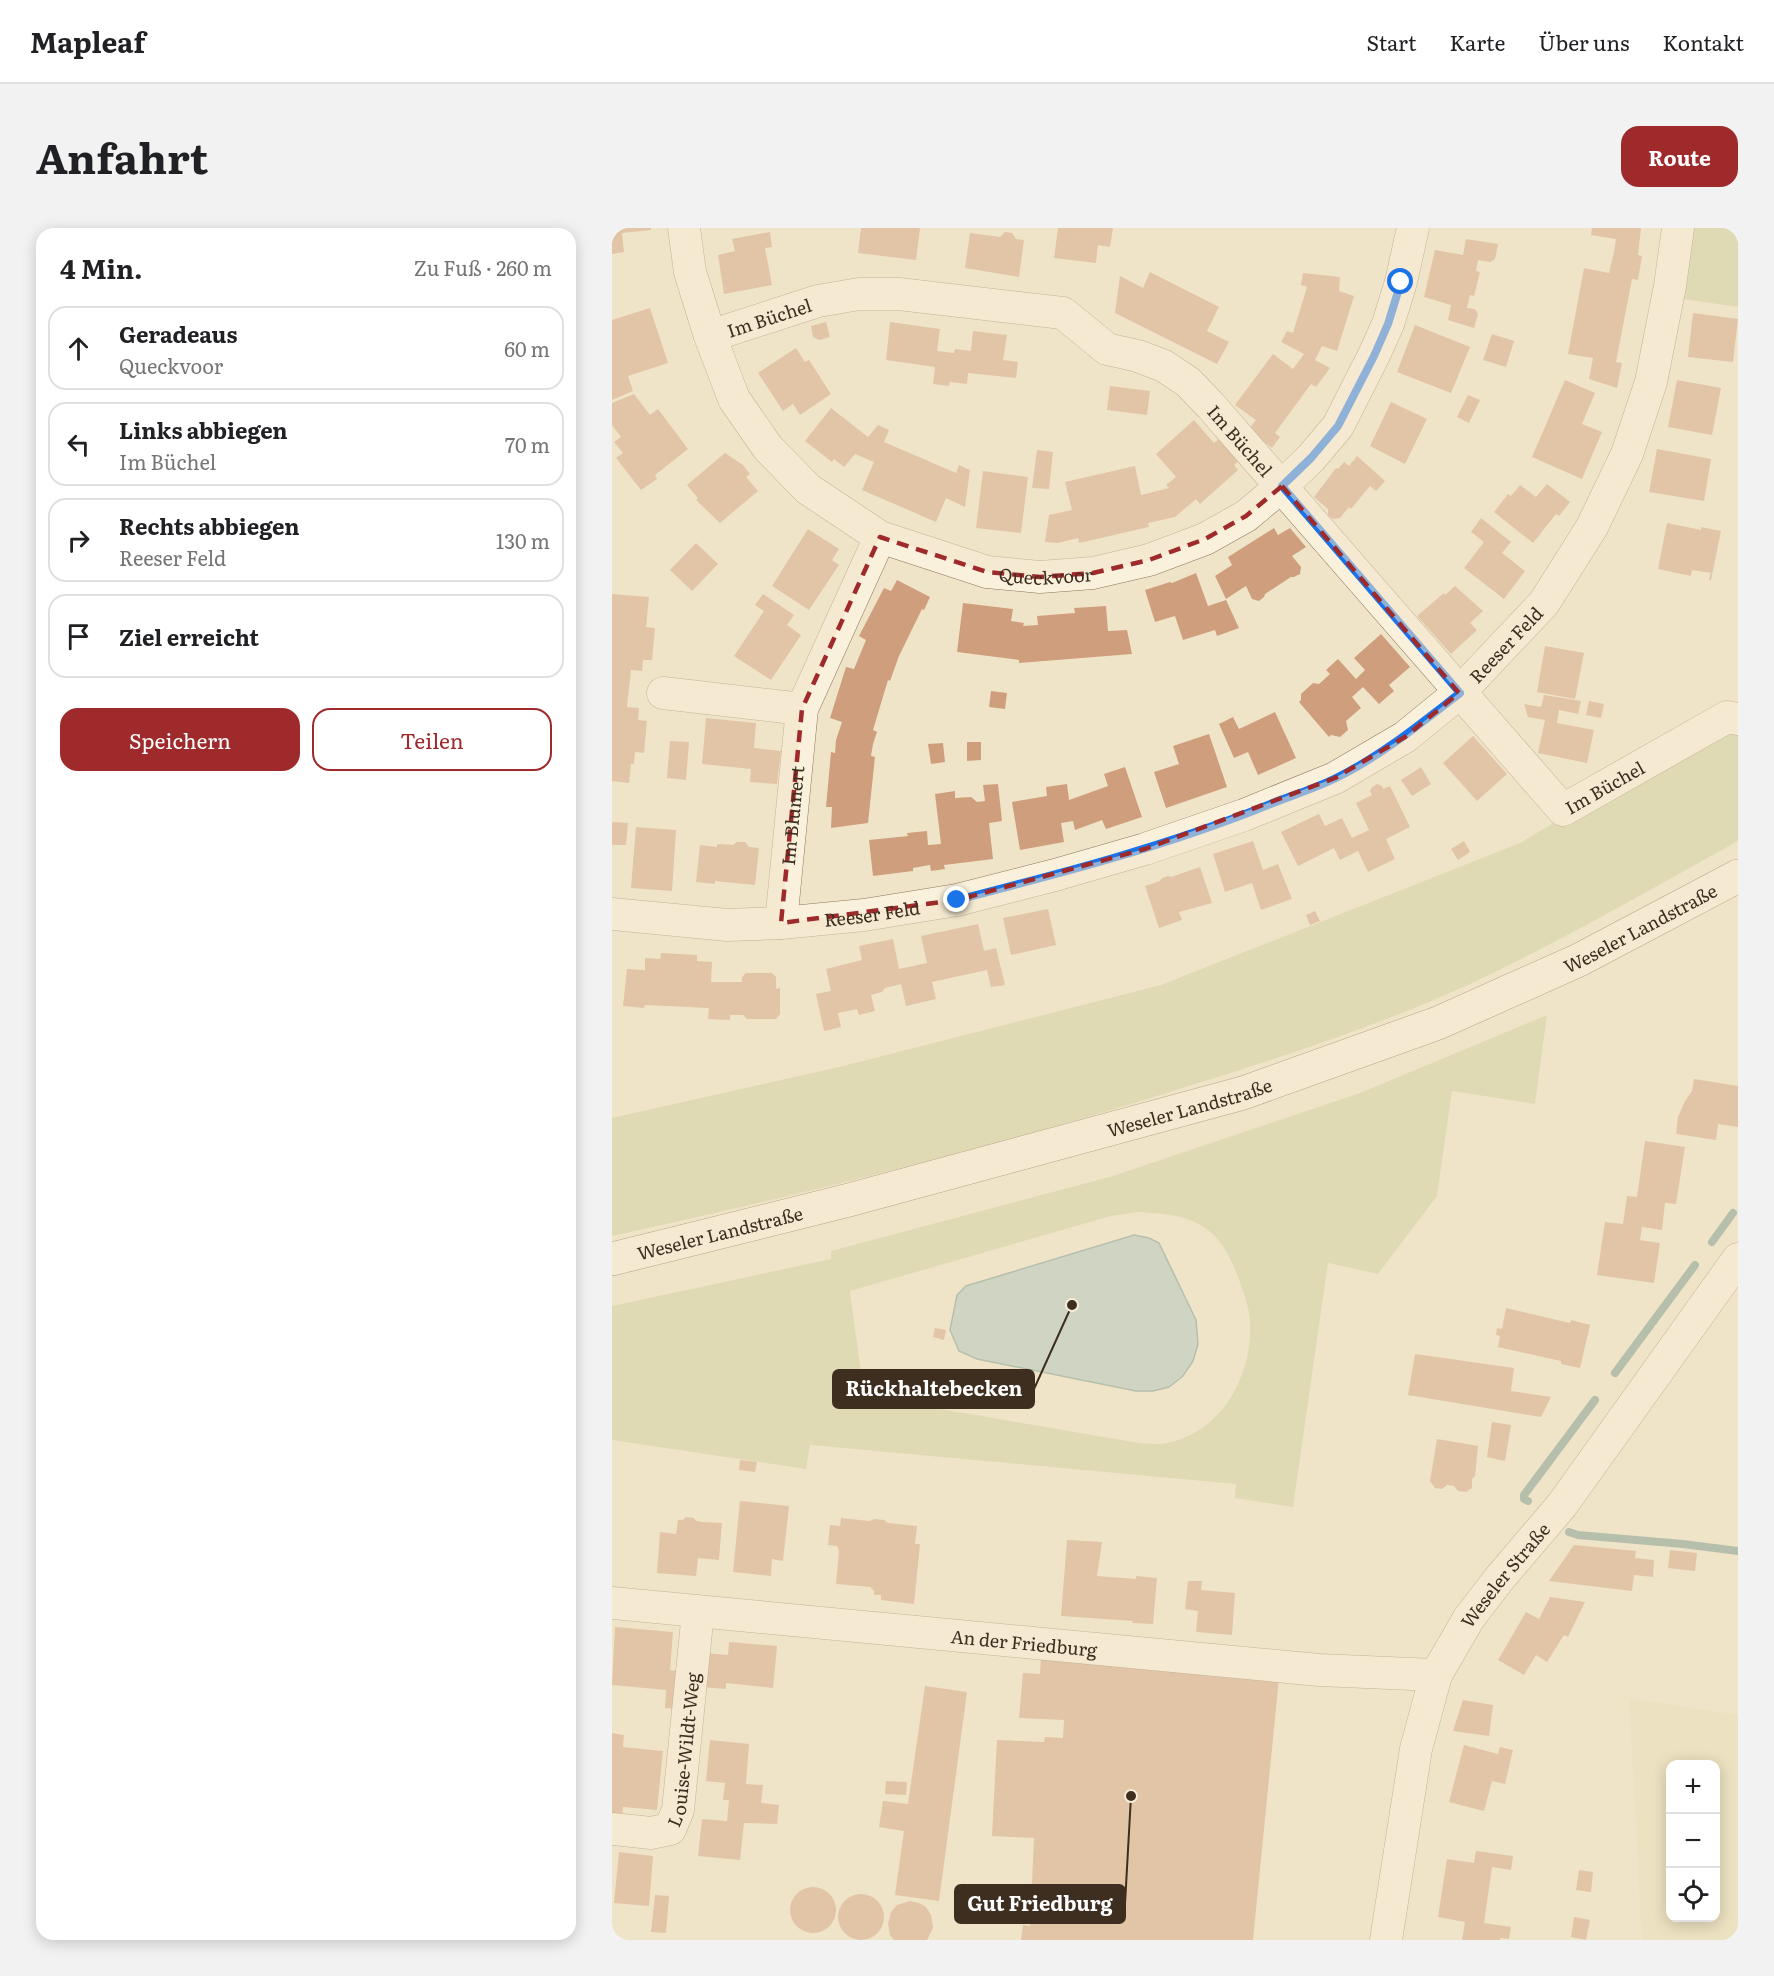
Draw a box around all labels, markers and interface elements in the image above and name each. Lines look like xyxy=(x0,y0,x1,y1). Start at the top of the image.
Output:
text: Mapleaf xyxy=(30,20,145,62)
text: Start xyxy=(1366,26,1417,57)
text: Karte xyxy=(1450,26,1505,57)
text: Über uns xyxy=(1538,26,1629,57)
text: Kontakt xyxy=(1662,26,1744,57)
text: Anfahrt xyxy=(36,125,208,187)
button: Route xyxy=(1621,126,1738,187)
text: 4 Min. xyxy=(60,248,143,287)
text: Zu Fuß · 260 m xyxy=(414,252,552,282)
route start xyxy=(1387,268,1413,294)
street label: Im Büchel xyxy=(723,291,815,343)
text: Geradeaus xyxy=(119,317,237,350)
icon: ahead xyxy=(62,332,95,365)
text: 60 m xyxy=(504,333,550,363)
text: Queckvoor xyxy=(119,350,223,380)
street label: Im Büchel xyxy=(1202,398,1280,482)
text: Links abbiegen xyxy=(119,413,288,446)
icon: left xyxy=(62,428,95,461)
text: 70 m xyxy=(505,429,550,459)
text: Im Büchel xyxy=(119,446,216,476)
text: Rechts abbiegen xyxy=(119,509,299,542)
icon: right xyxy=(62,524,95,557)
text: 130 m xyxy=(496,525,550,555)
text: Reeser Feld xyxy=(119,542,226,572)
street label: Queckvoor xyxy=(998,560,1094,591)
street label: Reeser Feld xyxy=(1462,600,1548,688)
icon: arrive xyxy=(62,620,95,653)
text: Ziel erreicht xyxy=(119,620,259,653)
button: Speichern xyxy=(60,708,300,771)
button: Teilen xyxy=(312,708,552,771)
street label: Im Büchel xyxy=(1559,753,1649,820)
street label: Im Blumert xyxy=(773,764,810,867)
street label: Weseler Landstraße xyxy=(1559,876,1721,979)
route end xyxy=(943,886,969,912)
street label: Reeser Feld xyxy=(823,893,922,932)
street label: Weseler Landstraße xyxy=(1104,1070,1275,1143)
street label: Weseler Landstraße xyxy=(634,1199,805,1266)
callout: Rückhaltebecken xyxy=(833,1370,1034,1408)
text: Rückhaltebecken xyxy=(846,1372,1023,1402)
street label: Weseler Straße xyxy=(1453,1516,1556,1633)
street label: An der Friedburg xyxy=(950,1622,1100,1663)
street label: Louise-Wildt-Weg xyxy=(659,1670,705,1831)
map controls xyxy=(1666,1760,1720,1922)
button: + xyxy=(1666,1760,1720,1814)
button: − xyxy=(1666,1814,1720,1868)
button: locate xyxy=(1666,1868,1720,1922)
callout: Gut Friedburg xyxy=(955,1885,1125,1923)
text: Gut Friedburg xyxy=(967,1887,1114,1917)

